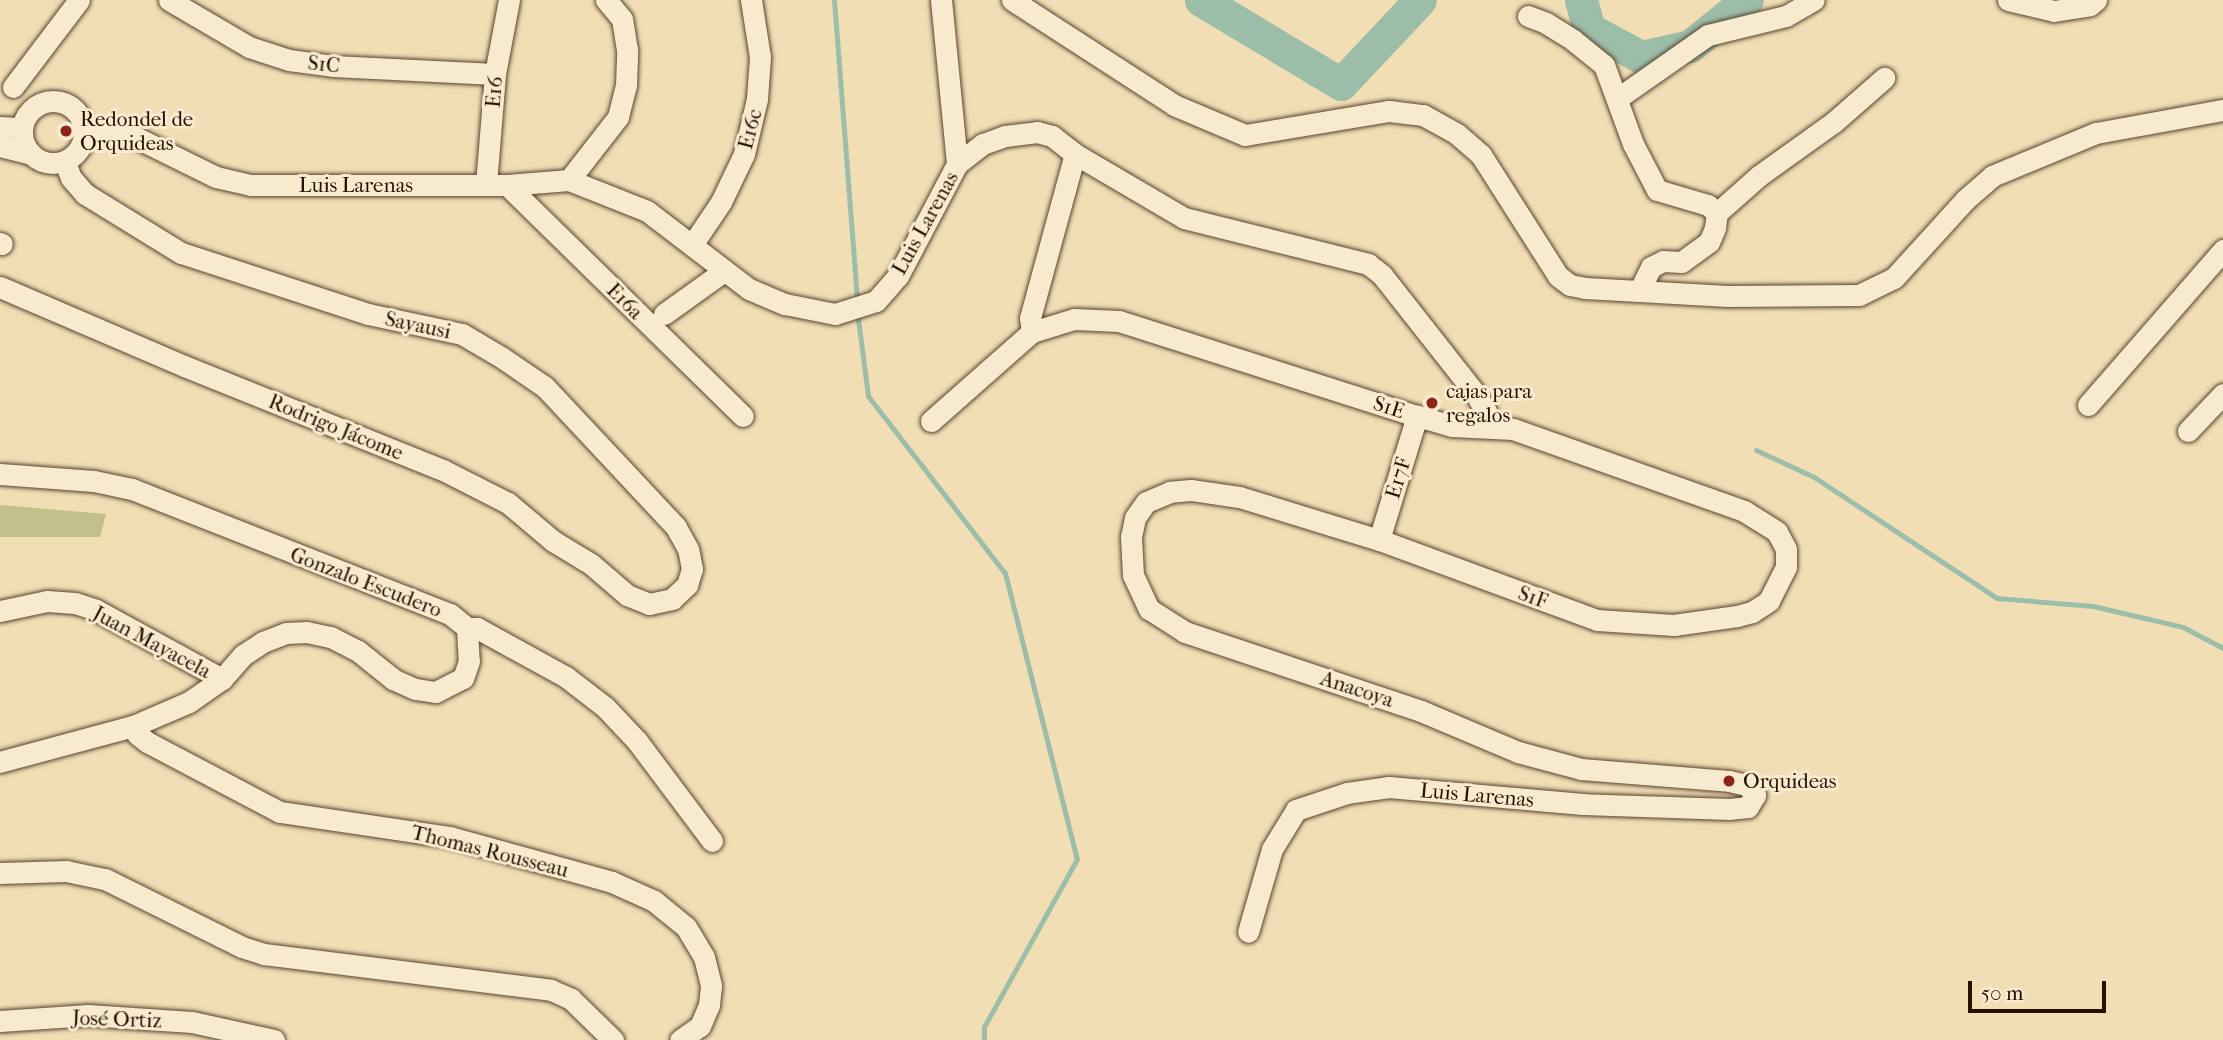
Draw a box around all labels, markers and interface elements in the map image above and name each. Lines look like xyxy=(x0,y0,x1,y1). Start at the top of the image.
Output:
street label: S1C xyxy=(307,50,341,78)
street label: E16 xyxy=(480,75,508,109)
place label: Redondel de Orquideas xyxy=(80,106,193,156)
street label: E16c xyxy=(733,106,767,152)
marker: Redondel de Orquideas xyxy=(58,123,74,139)
street label: Luis Larenas xyxy=(886,167,964,279)
street label: Luis Larenas xyxy=(299,172,413,198)
street label: E16a xyxy=(601,277,649,325)
street label: Sayausi xyxy=(383,306,453,344)
place label: cajas para regalos xyxy=(1446,378,1532,428)
street label: Rodrigo Jácome xyxy=(265,389,407,465)
street label: S1E xyxy=(1370,390,1408,424)
marker: cajas para regalos xyxy=(1424,395,1440,411)
street label: E17F xyxy=(1380,454,1416,502)
street label: Gonzalo Escudero xyxy=(287,542,445,622)
street label: S1F xyxy=(1515,580,1551,614)
street label: Juan Mayacela xyxy=(89,600,215,684)
street label: Anacoya xyxy=(1317,665,1397,713)
place label: Orquideas xyxy=(1743,768,1837,794)
marker: Orquideas xyxy=(1721,773,1737,789)
street label: Luis Larenas xyxy=(1419,777,1535,813)
street label: Thomas Rousseau xyxy=(409,819,571,883)
scale bar xyxy=(1971,967,2109,1011)
text: 50 m xyxy=(1981,981,2024,1005)
street label: José Ortiz xyxy=(72,1005,162,1033)

